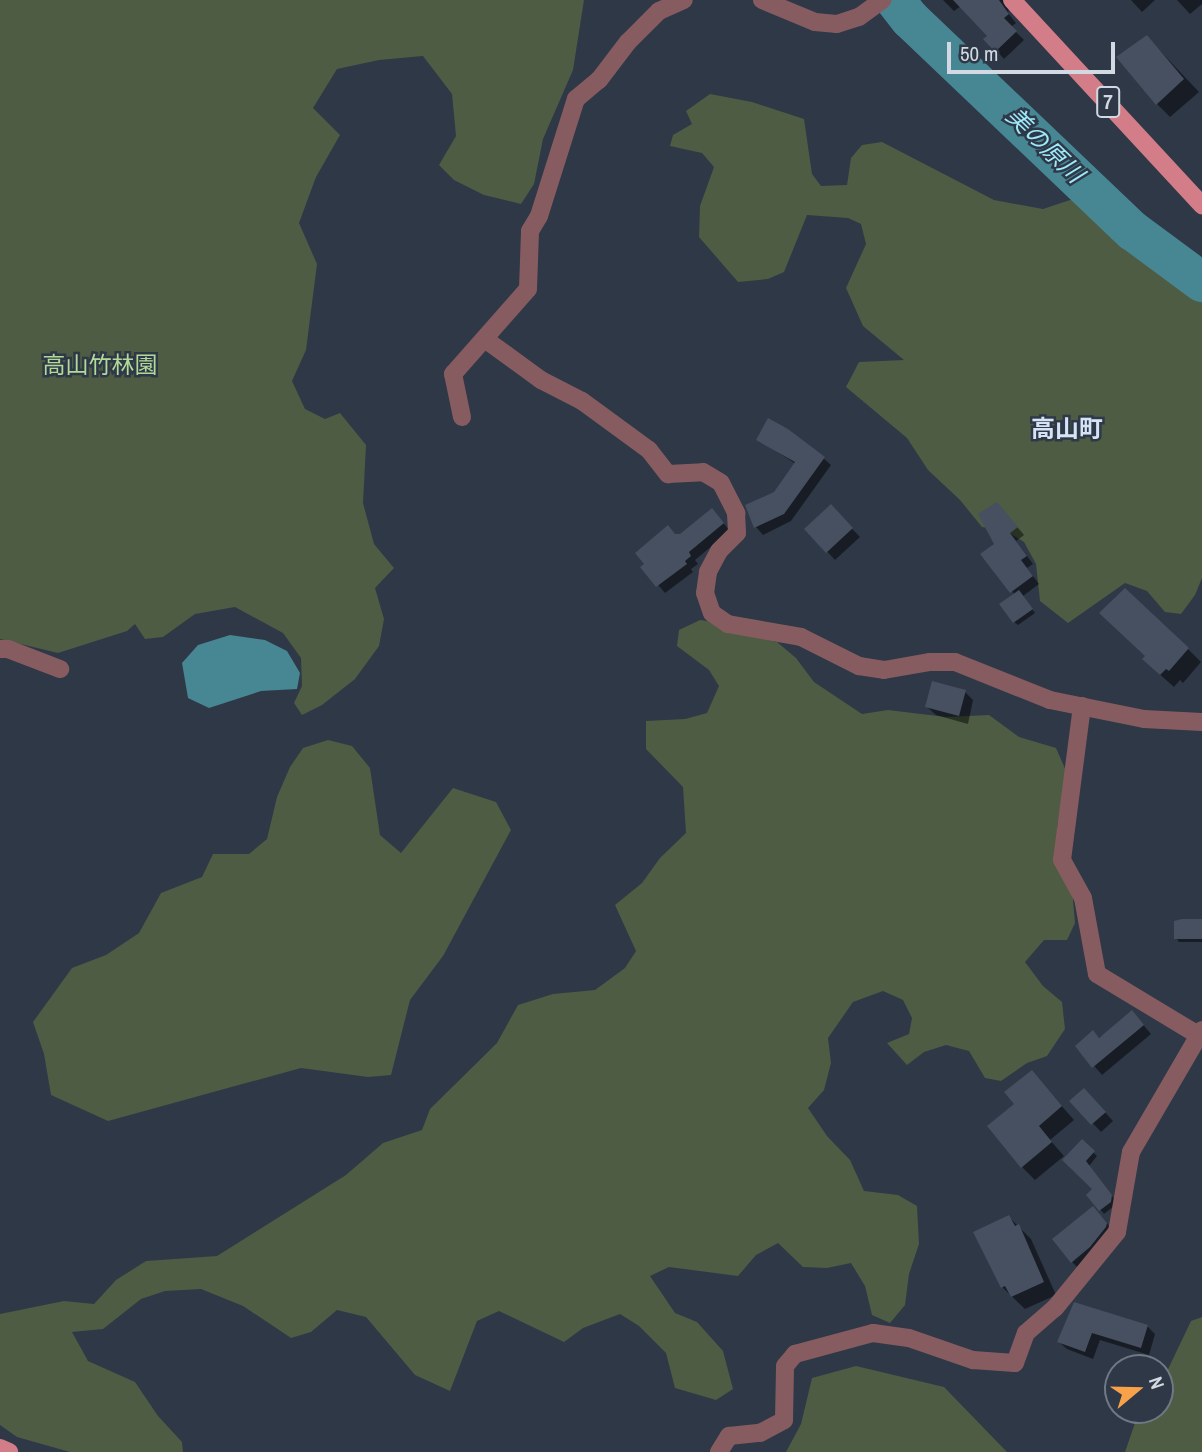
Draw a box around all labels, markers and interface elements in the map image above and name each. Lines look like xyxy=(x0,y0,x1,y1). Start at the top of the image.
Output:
scale bar xyxy=(950,28,1118,72)
text: 50 m xyxy=(960,39,998,68)
road number: 7 xyxy=(1096,84,1120,119)
water label: 美の原川 xyxy=(1000,101,1090,189)
park label: 高山竹林園 xyxy=(43,351,157,379)
district label: 高山町 xyxy=(1031,415,1103,443)
north arrow xyxy=(1104,1354,1174,1424)
text: N xyxy=(1143,1373,1171,1392)

